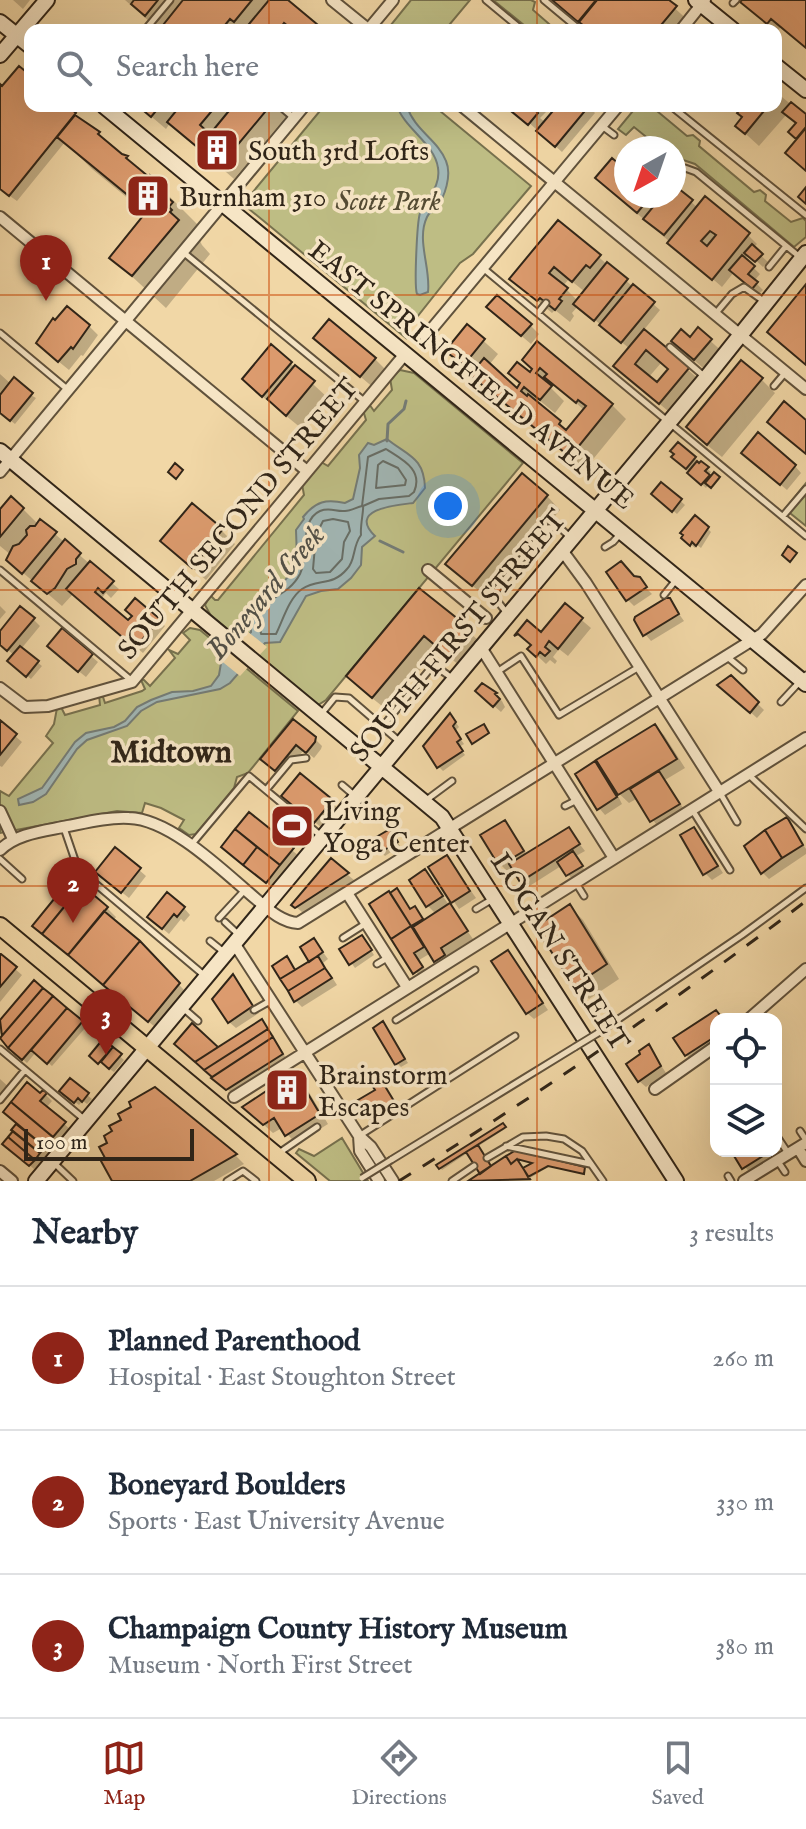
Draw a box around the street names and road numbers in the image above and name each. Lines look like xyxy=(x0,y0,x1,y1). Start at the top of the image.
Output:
street label: EAST SPRINGFIELD AVENUE xyxy=(300,234,640,518)
street label: SOUTH SECOND STREET xyxy=(111,371,367,667)
street label: SOUTH FIRST STREET xyxy=(343,503,575,770)
street label: LOGAN STREET xyxy=(482,847,636,1059)

